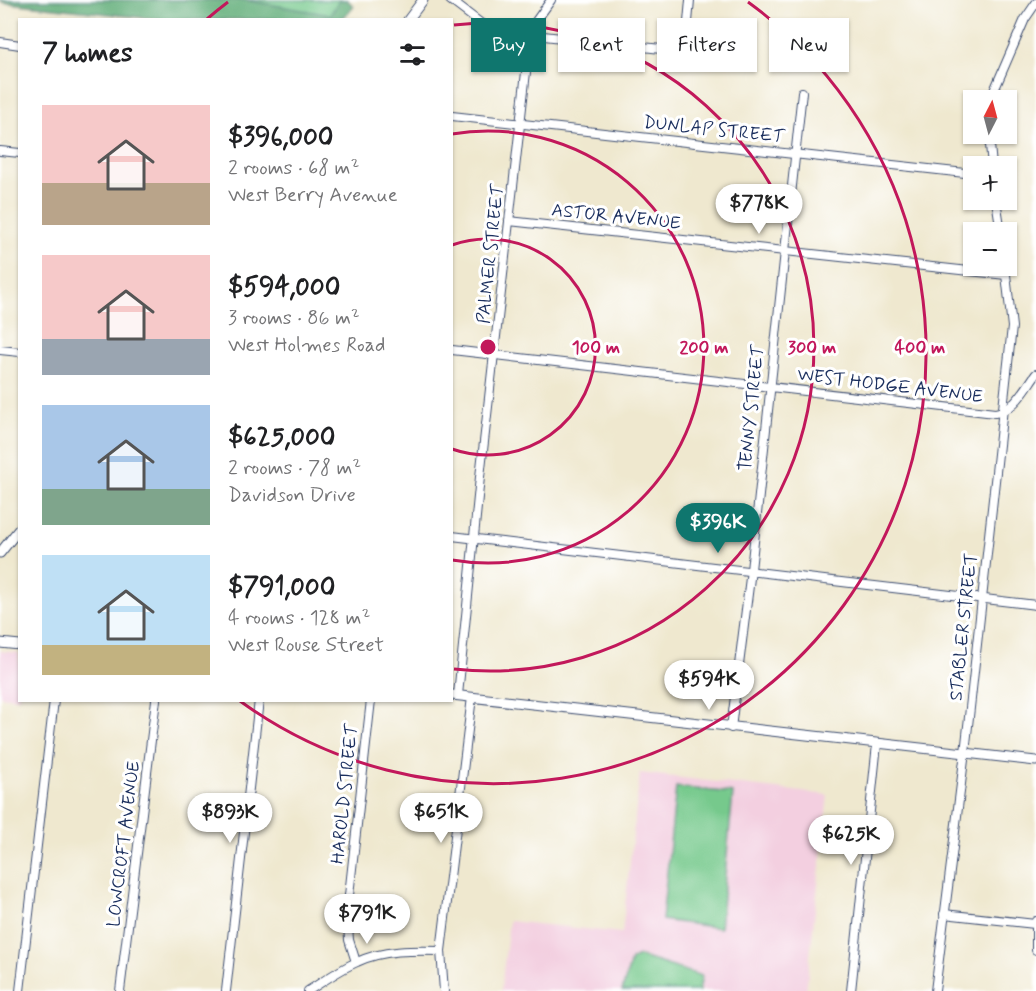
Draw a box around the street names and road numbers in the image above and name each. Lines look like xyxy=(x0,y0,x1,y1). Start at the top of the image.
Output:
street label: DUNLAP STREET xyxy=(642,111,787,149)
street label: PALMER STREET xyxy=(472,182,510,325)
street label: ASTOR AVENUE xyxy=(550,198,682,236)
street label: TENNY STREET xyxy=(733,343,771,472)
street label: WEST HODGE AVENUE xyxy=(796,363,984,409)
street label: STABLER STREET xyxy=(944,552,984,702)
street label: HAROLD STREET xyxy=(326,722,364,865)
street label: LOWCROFT AVENUE xyxy=(102,760,146,928)

